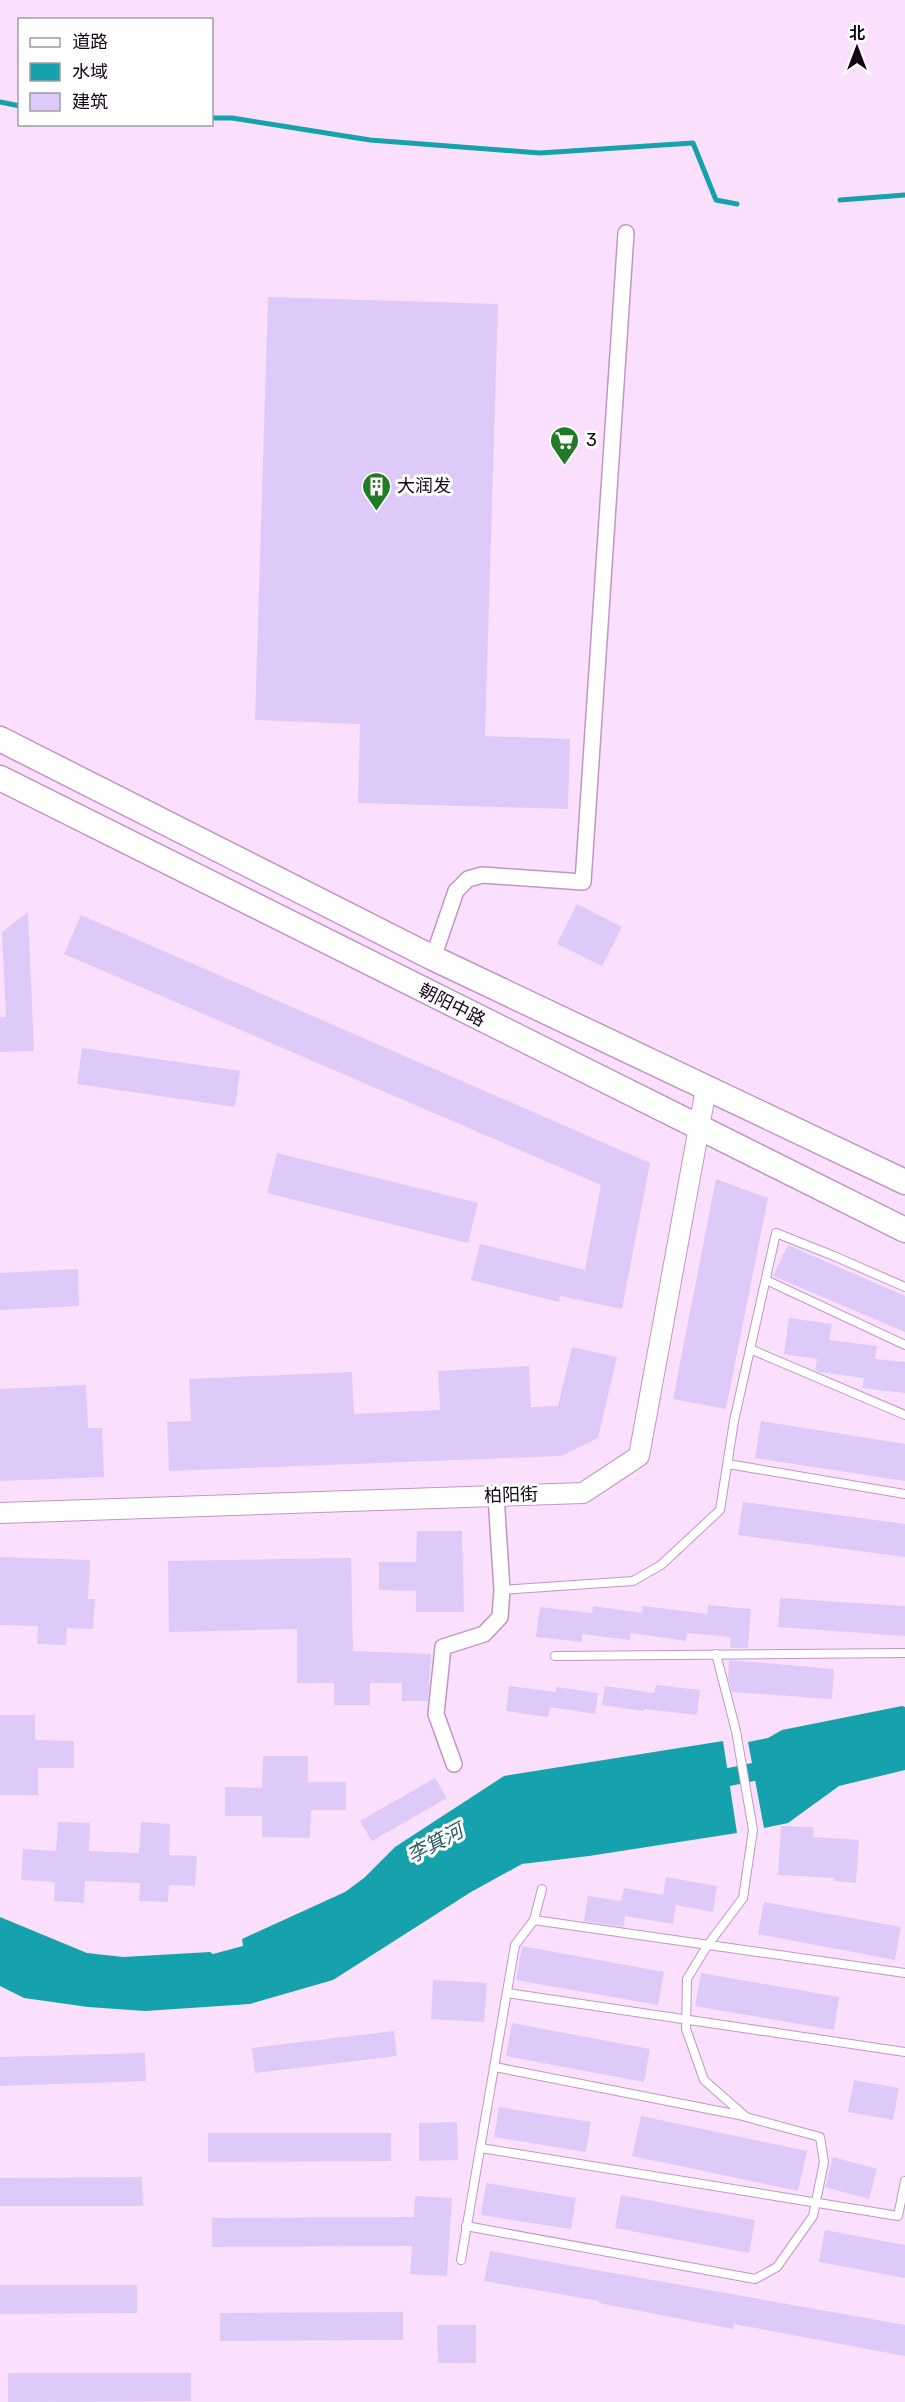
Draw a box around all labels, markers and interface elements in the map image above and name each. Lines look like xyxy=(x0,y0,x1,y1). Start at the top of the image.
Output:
legend xyxy=(18,18,213,126)
north arrow xyxy=(827,18,887,78)
text: 北 xyxy=(849,24,865,43)
text: 道路 xyxy=(72,31,108,53)
text: 水域 xyxy=(72,61,108,83)
text: 建筑 xyxy=(72,91,108,113)
supermarket icon: 3 xyxy=(549,424,581,466)
place label: 3 xyxy=(586,429,597,451)
building icon: 大润发 xyxy=(360,470,392,512)
place label: 大润发 xyxy=(397,475,451,497)
street label: 朝阳中路 xyxy=(415,979,489,1031)
street label: 柏阳街 xyxy=(484,1483,538,1507)
water label: 李箕河 xyxy=(403,1816,471,1868)

